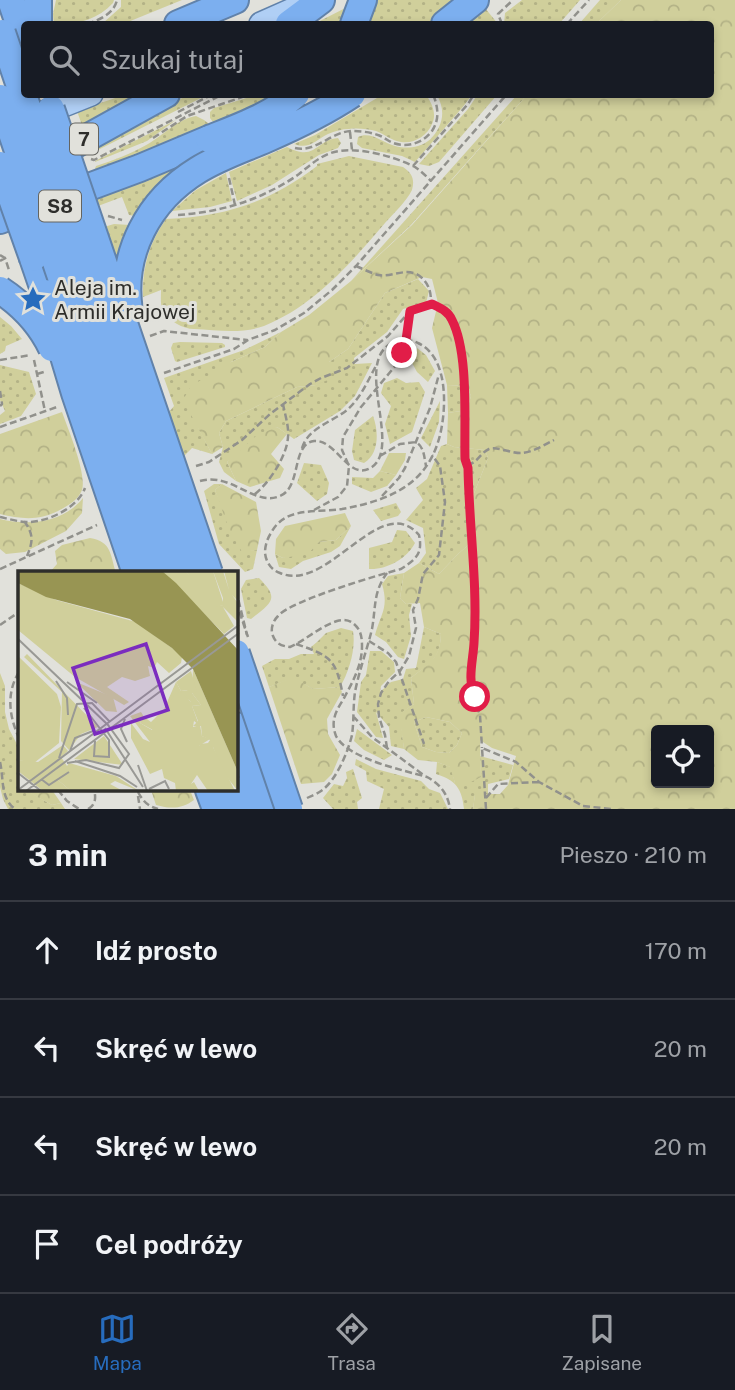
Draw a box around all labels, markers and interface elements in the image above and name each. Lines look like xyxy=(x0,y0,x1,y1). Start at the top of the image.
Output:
search box xyxy=(21,21,714,98)
icon: search xyxy=(45,41,83,79)
text: Szukaj tutaj xyxy=(101,44,244,75)
road number: 7 xyxy=(70,124,98,154)
road number: S8 xyxy=(39,190,81,222)
place label: Aleja im. Armii Krajowej xyxy=(54,275,196,324)
place icon: Aleja im. Armii Krajowej xyxy=(18,284,48,314)
route end xyxy=(386,337,417,368)
inset map xyxy=(18,571,238,792)
route start xyxy=(459,681,490,712)
map controls xyxy=(651,725,714,788)
button: locate xyxy=(651,725,714,788)
text: 3 min xyxy=(28,837,107,873)
text: Pieszo · 210 m xyxy=(559,841,707,868)
icon: ahead xyxy=(28,931,66,969)
text: Idź prosto xyxy=(95,935,218,966)
text: 170 m xyxy=(645,937,707,964)
icon: left xyxy=(28,1029,66,1067)
text: Skręć w lewo xyxy=(95,1033,257,1064)
text: 20 m xyxy=(654,1035,707,1062)
icon: left xyxy=(28,1127,66,1165)
text: Skręć w lewo xyxy=(95,1131,257,1162)
text: 20 m xyxy=(654,1133,707,1160)
icon: arrive xyxy=(28,1225,66,1263)
text: Cel podróży xyxy=(95,1229,243,1260)
tab: Mapa xyxy=(93,1310,142,1374)
tab: Trasa xyxy=(328,1310,376,1374)
tab: Zapisane xyxy=(562,1310,642,1374)

